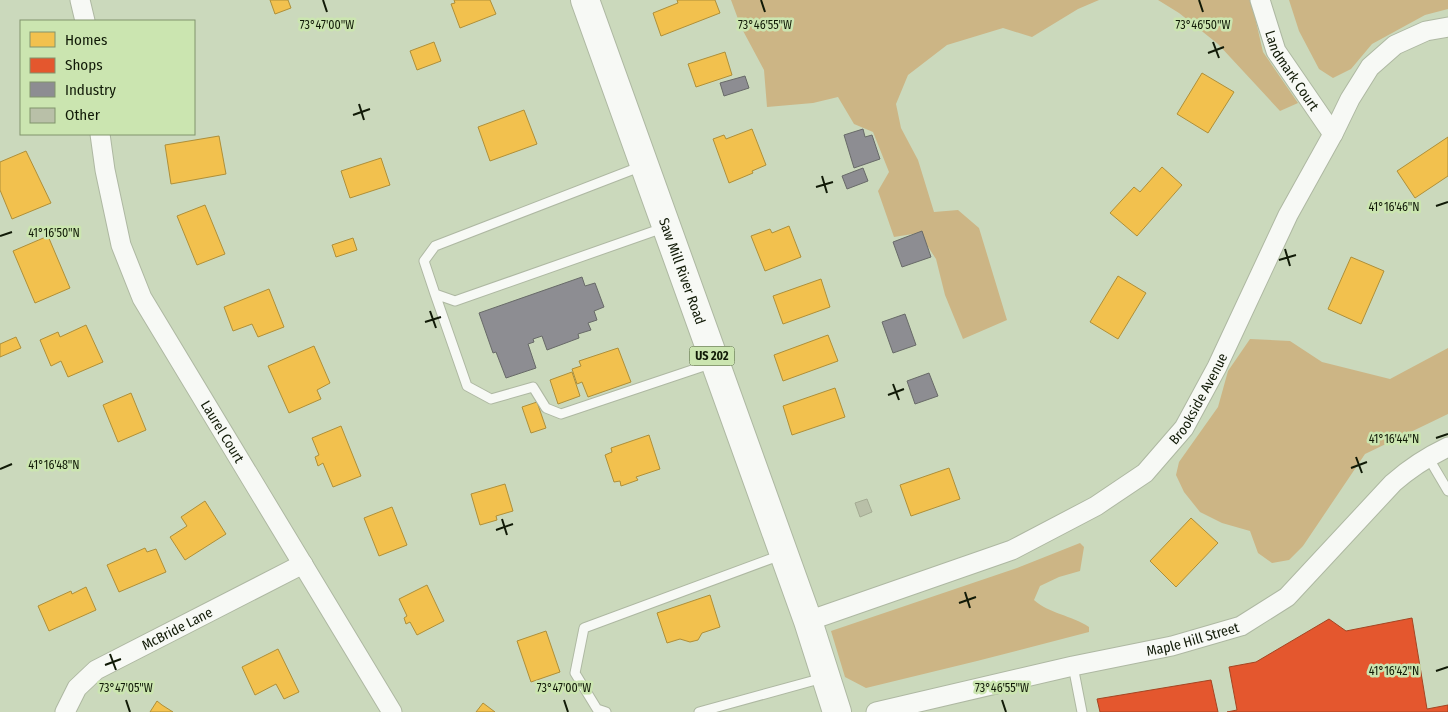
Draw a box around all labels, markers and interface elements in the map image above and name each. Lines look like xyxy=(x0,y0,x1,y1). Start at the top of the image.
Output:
text: 73°47'00"W xyxy=(300,18,354,32)
text: 73°46'55"W xyxy=(738,18,792,32)
text: 73°46'50"W xyxy=(1176,18,1230,32)
legend xyxy=(20,20,195,135)
street label: Landmark Court xyxy=(1261,28,1323,114)
text: Homes xyxy=(65,31,107,49)
text: Shops xyxy=(65,56,103,74)
text: Industry xyxy=(65,81,116,99)
text: Other xyxy=(65,106,101,124)
text: 41°16'46"N xyxy=(1368,200,1420,214)
street label: Saw Mill River Road xyxy=(655,216,709,327)
text: 41°16'50"N xyxy=(28,226,80,240)
road number: US 202 xyxy=(690,346,734,366)
street label: Brookside Avenue xyxy=(1166,350,1231,448)
street label: Laurel Court xyxy=(197,398,248,466)
text: 41°16'44"N xyxy=(1369,432,1419,446)
text: 41°16'48"N xyxy=(28,458,80,472)
street label: McBride Lane xyxy=(139,604,215,654)
street label: Maple Hill Street xyxy=(1145,619,1242,660)
text: 41°16'42"N xyxy=(1369,664,1419,678)
text: 73°47'05"W xyxy=(99,681,153,695)
text: 73°47'00"W xyxy=(537,681,591,695)
text: 73°46'55"W xyxy=(975,681,1029,695)

